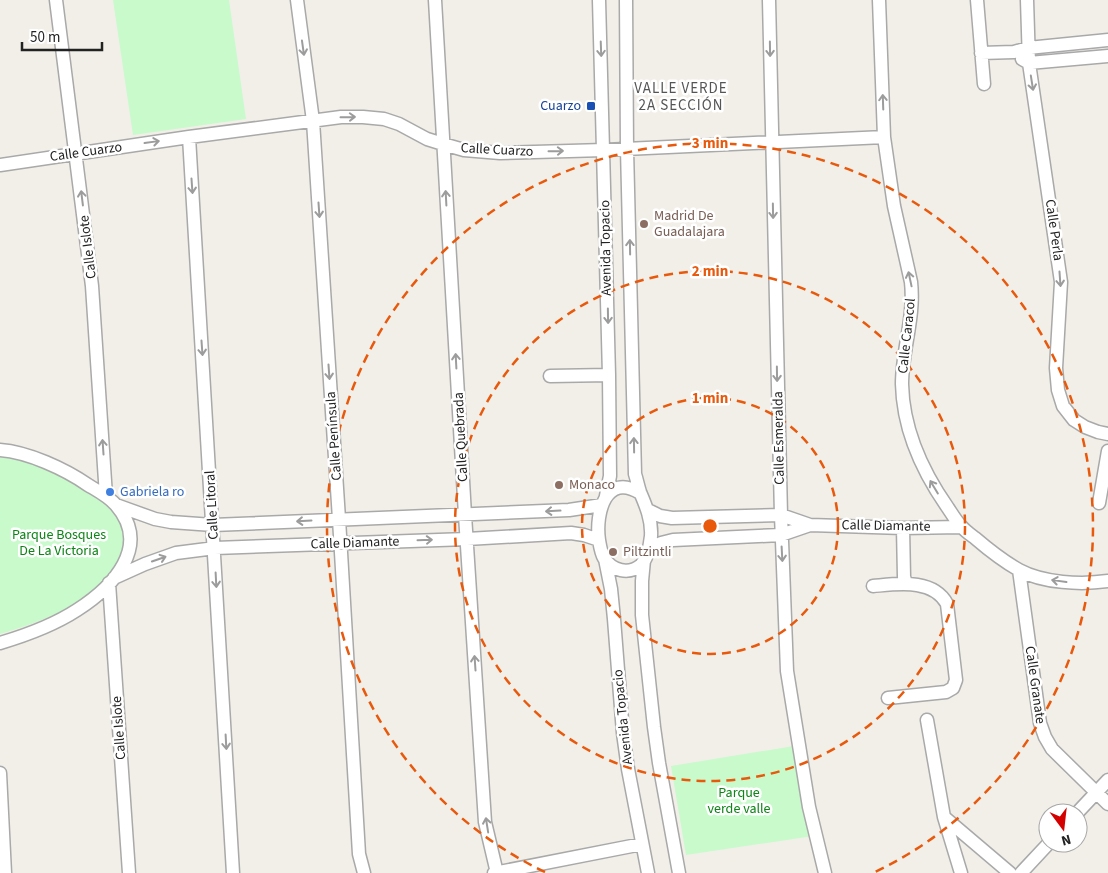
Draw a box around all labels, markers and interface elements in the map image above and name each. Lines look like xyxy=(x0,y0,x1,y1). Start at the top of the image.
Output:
scale bar xyxy=(22,20,102,52)
text: 50 m xyxy=(30,27,60,48)
one-way arrow xyxy=(298,40,308,56)
one-way arrow xyxy=(596,40,606,56)
one-way arrow xyxy=(765,40,774,56)
one-way arrow xyxy=(1027,75,1037,91)
district label: VALLE VERDE 2A SECCIÓN xyxy=(634,78,728,116)
one-way arrow xyxy=(878,94,887,110)
place label: Cuarzo xyxy=(540,96,581,116)
marker: Cuarzo xyxy=(585,100,597,112)
one-way arrow xyxy=(340,112,356,122)
text: 3 min xyxy=(692,133,728,154)
street label: Calle Cuarzo xyxy=(49,137,123,167)
one-way arrow xyxy=(144,137,160,147)
street label: Calle Cuarzo xyxy=(460,138,534,162)
one-way arrow xyxy=(548,147,564,156)
one-way arrow xyxy=(188,177,197,193)
one-way arrow xyxy=(76,190,86,206)
one-way arrow xyxy=(442,191,451,207)
street label: Calle Perla xyxy=(1040,198,1068,262)
street label: Avenida Topacio xyxy=(595,200,617,296)
one-way arrow xyxy=(314,202,323,218)
one-way arrow xyxy=(768,202,778,219)
place label: Madrid De Guadalajara xyxy=(654,206,725,242)
street label: Calle Islote xyxy=(74,214,102,280)
marker: Madrid De Guadalajara xyxy=(638,218,650,230)
one-way arrow xyxy=(625,239,634,255)
text: 2 min xyxy=(692,261,728,282)
one-way arrow xyxy=(1056,271,1065,287)
one-way arrow xyxy=(905,272,914,288)
street label: Calle Caracol xyxy=(893,297,921,375)
one-way arrow xyxy=(603,308,613,324)
one-way arrow xyxy=(198,340,207,356)
one-way arrow xyxy=(452,353,461,369)
one-way arrow xyxy=(325,364,334,380)
one-way arrow xyxy=(772,365,782,381)
text: 1 min xyxy=(692,388,728,409)
street label: Calle Península xyxy=(321,391,347,481)
street label: Calle Esmeralda xyxy=(768,391,790,485)
street label: Calle Quebrada xyxy=(449,392,473,482)
one-way arrow xyxy=(629,437,639,453)
one-way arrow xyxy=(98,439,108,455)
street label: Calle Litoral xyxy=(200,469,224,540)
place label: Monaco xyxy=(569,475,615,495)
marker: Monaco xyxy=(553,479,565,491)
one-way arrow xyxy=(928,481,938,495)
place label: Gabriela ro xyxy=(120,482,184,502)
marker: Gabriela ro xyxy=(104,486,116,498)
one-way arrow xyxy=(546,506,562,516)
street label: Calle Diamante xyxy=(841,515,931,537)
one-way arrow xyxy=(296,516,312,525)
centre of rings xyxy=(701,517,719,535)
park label: Parque Bosques De La Victoria xyxy=(12,525,106,561)
street label: Calle Diamante xyxy=(310,531,400,555)
one-way arrow xyxy=(417,536,433,545)
place label: Piltzintli xyxy=(623,542,671,562)
one-way arrow xyxy=(778,545,787,561)
marker: Piltzintli xyxy=(607,546,619,558)
one-way arrow xyxy=(151,553,167,563)
one-way arrow xyxy=(212,572,221,588)
one-way arrow xyxy=(1052,576,1068,586)
street label: Calle Granate xyxy=(1020,645,1050,725)
one-way arrow xyxy=(471,655,480,671)
street label: Avenida Topacio xyxy=(608,668,638,766)
street label: Calle Islote xyxy=(107,695,131,761)
one-way arrow xyxy=(221,734,230,750)
park label: Parque verde valle xyxy=(707,783,771,819)
north arrow xyxy=(1038,803,1088,853)
one-way arrow xyxy=(481,817,491,833)
text: N xyxy=(1059,829,1073,850)

